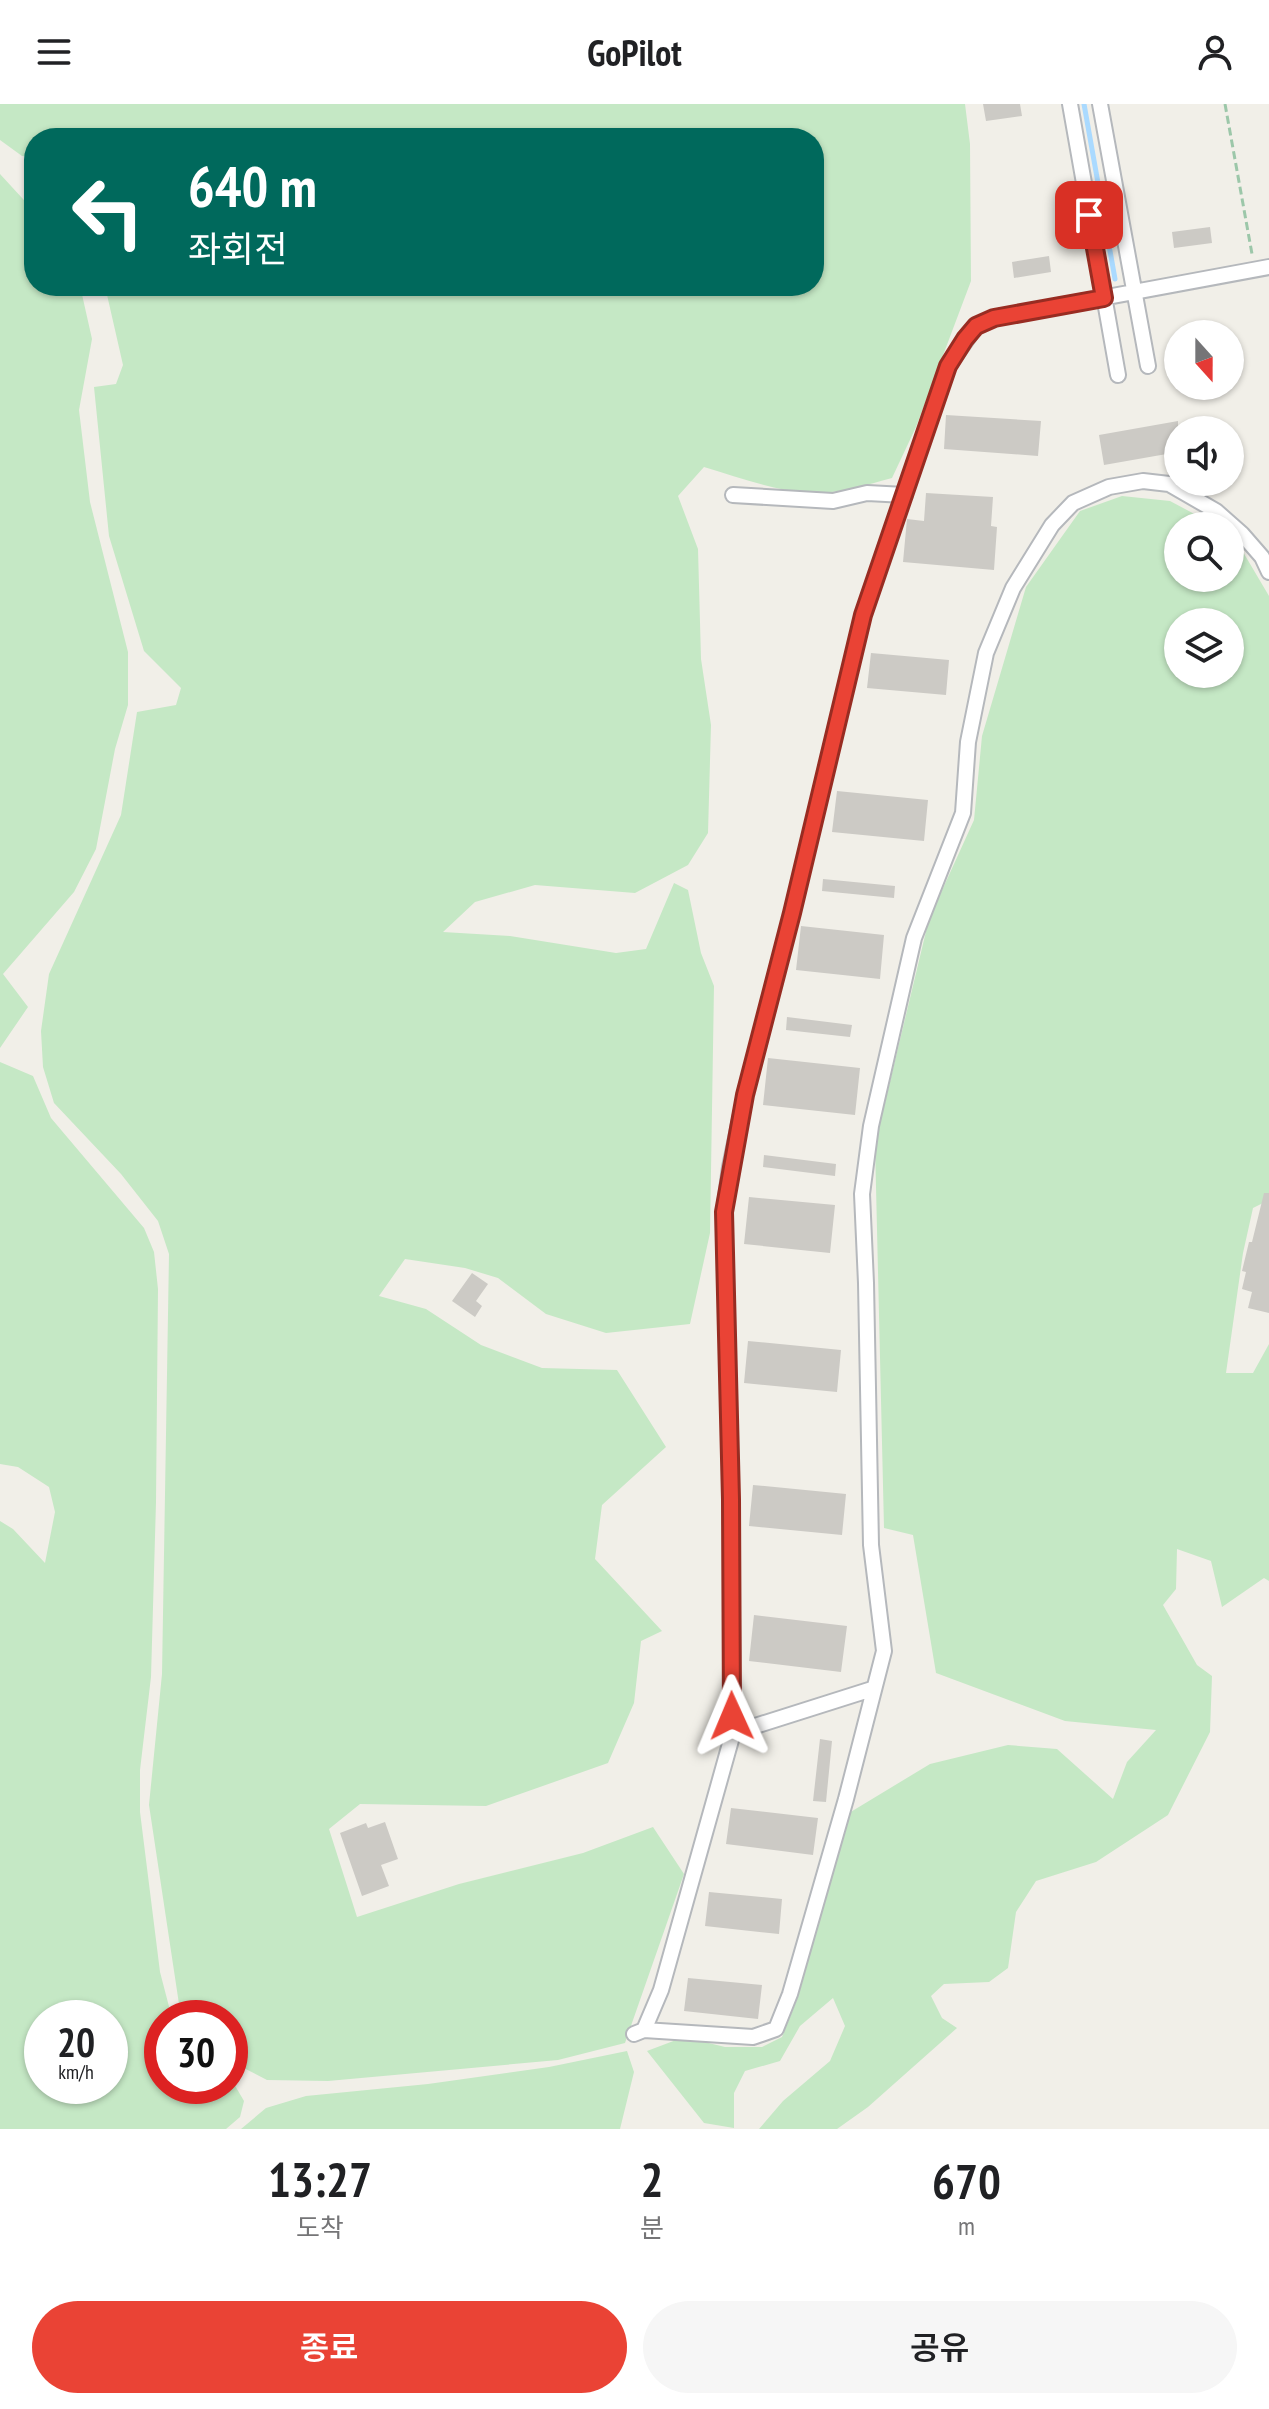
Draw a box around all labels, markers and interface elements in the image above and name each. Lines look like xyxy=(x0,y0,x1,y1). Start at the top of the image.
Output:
text: GoPilot xyxy=(587,29,682,76)
icon: menu xyxy=(32,30,76,74)
icon: person xyxy=(1193,30,1237,74)
text: 640 m xyxy=(188,150,317,222)
icon: left xyxy=(56,160,160,264)
pin xyxy=(1055,181,1123,249)
icon: arrive xyxy=(1067,193,1111,237)
text: 좌회전 xyxy=(188,225,287,272)
north arrow xyxy=(1164,320,1244,400)
map controls xyxy=(1164,320,1244,688)
button: sound xyxy=(1164,416,1244,496)
button: search xyxy=(1164,512,1244,592)
button: layers xyxy=(1164,608,1244,688)
position arrow xyxy=(690,1674,774,1758)
speed limit sign: 30 xyxy=(144,2000,248,2104)
text: 20 xyxy=(57,2016,95,2068)
text: km/h xyxy=(58,2059,94,2085)
text: 13:27 xyxy=(268,2148,372,2210)
text: 2 xyxy=(641,2148,663,2210)
text: 670 xyxy=(932,2150,1001,2212)
text: m xyxy=(958,2209,975,2242)
text: 도착 xyxy=(296,2211,344,2244)
text: 분 xyxy=(640,2211,664,2244)
button: 종료 xyxy=(32,2301,627,2393)
button: 공유 xyxy=(643,2301,1237,2393)

